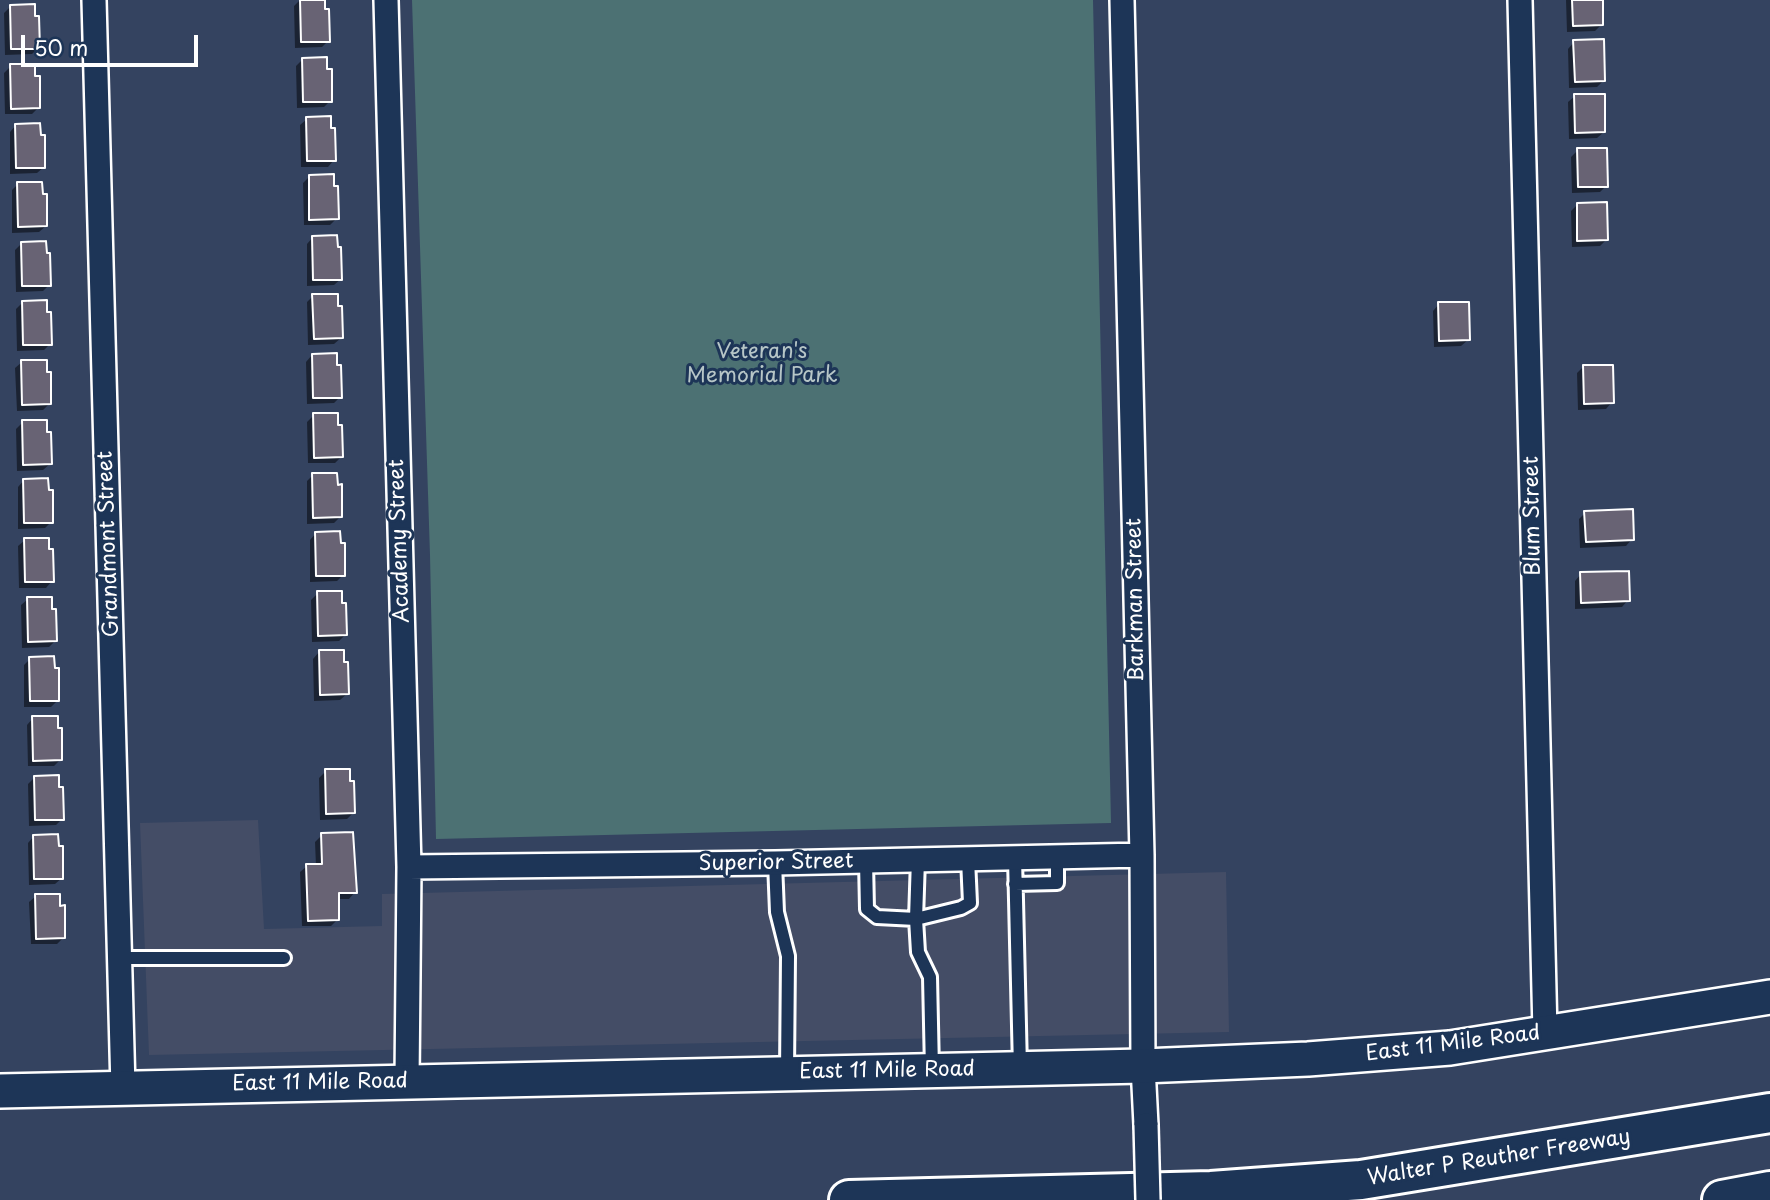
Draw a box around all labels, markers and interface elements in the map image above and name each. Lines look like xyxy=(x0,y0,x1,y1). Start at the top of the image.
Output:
scale bar xyxy=(24,21,201,65)
text: 50 m xyxy=(34,31,88,63)
park label: Veteran's Memorial Park xyxy=(687,339,837,389)
street label: Grandmont Street xyxy=(93,450,125,638)
street label: Blum Street xyxy=(1519,456,1547,576)
street label: Academy Street xyxy=(385,459,415,623)
street label: Barkman Street xyxy=(1122,518,1150,682)
street label: Superior Street xyxy=(698,849,854,877)
street label: East 11 Mile Road xyxy=(1364,1021,1542,1067)
street label: East 11 Mile Road xyxy=(799,1057,975,1085)
street label: East 11 Mile Road xyxy=(232,1069,408,1097)
street label: Walter P Reuther Freeway xyxy=(1366,1125,1632,1191)

